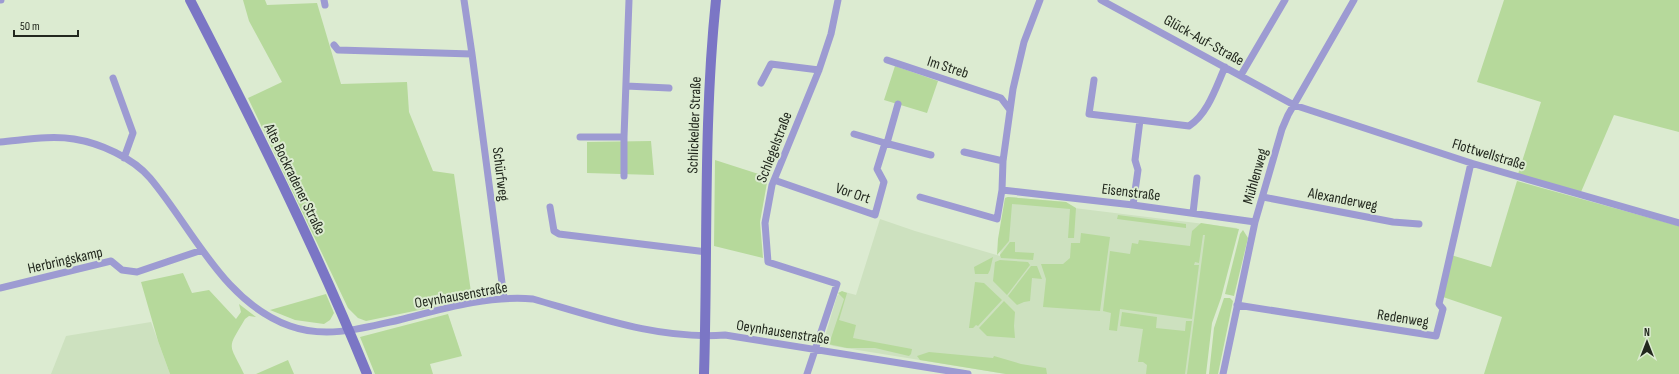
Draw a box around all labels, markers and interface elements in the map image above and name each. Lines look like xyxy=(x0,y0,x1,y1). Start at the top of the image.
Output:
street label: Glück-Auf-Straße xyxy=(1160,11,1247,70)
scale bar xyxy=(14,12,78,38)
text: 50 m xyxy=(20,19,40,34)
street label: Im Streb xyxy=(925,52,971,83)
street label: Schlickelder Straße xyxy=(683,76,706,174)
street label: Schlegelstraße xyxy=(752,109,797,185)
street label: Alte Bockradener Straße xyxy=(259,120,330,238)
street label: Flottwellstraße xyxy=(1450,134,1528,175)
street label: Schürfweg xyxy=(488,146,513,202)
street label: Mühlenweg xyxy=(1238,146,1273,206)
street label: Vor Ort xyxy=(833,179,873,208)
street label: Eisenstraße xyxy=(1101,179,1161,206)
street label: Alexanderweg xyxy=(1306,183,1379,216)
street label: Herbringskamp xyxy=(26,243,104,278)
street label: Oeynhausenstraße xyxy=(413,278,509,313)
street label: Redenweg xyxy=(1376,305,1430,332)
street label: Oeynhausenstraße xyxy=(735,316,831,349)
north arrow xyxy=(1627,322,1667,362)
text: N xyxy=(1644,326,1650,339)

